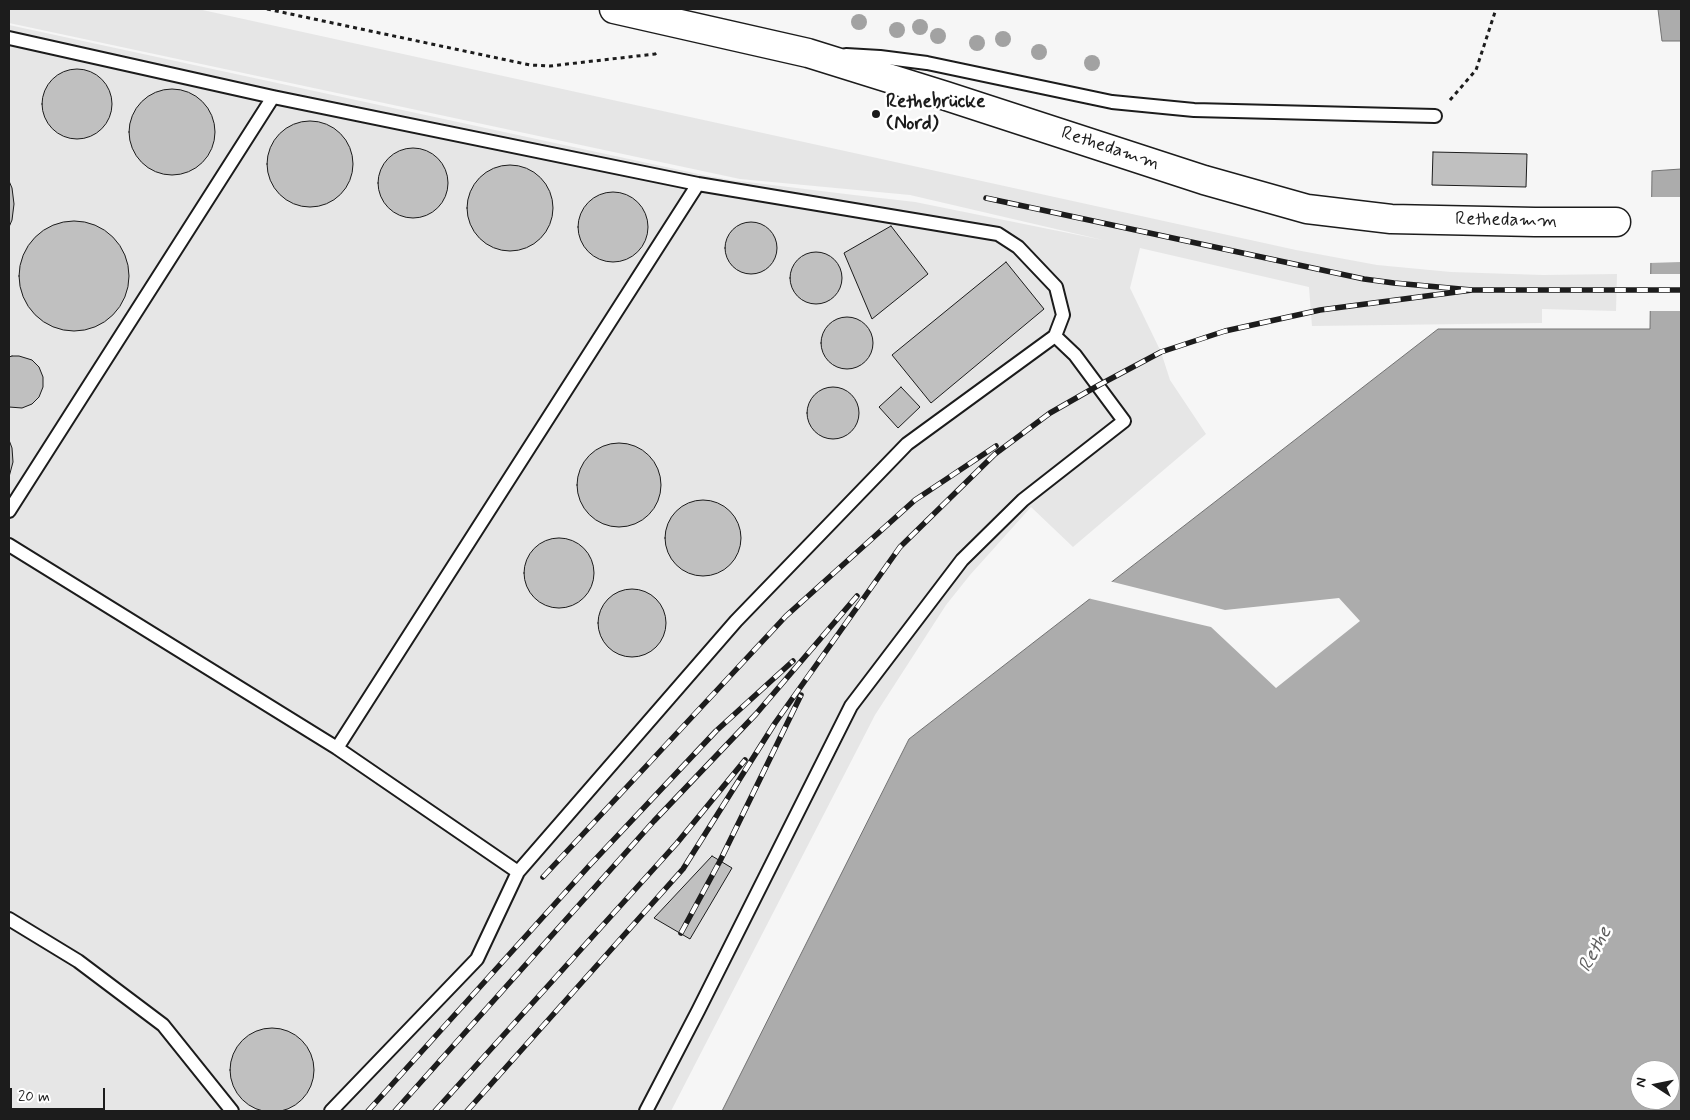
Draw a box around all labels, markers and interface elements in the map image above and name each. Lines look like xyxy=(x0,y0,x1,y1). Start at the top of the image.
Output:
place label: Rethebrücke (Nord) xyxy=(886,92,985,136)
marker: Rethebrücke (Nord) xyxy=(870,108,882,120)
street label: Rethedamm xyxy=(1058,122,1162,176)
street label: Rethedamm xyxy=(1455,209,1557,233)
water label: Rethe xyxy=(1574,923,1618,977)
north arrow xyxy=(1630,1060,1680,1110)
text: N xyxy=(1632,1076,1651,1089)
scale bar xyxy=(12,1078,108,1110)
text: 20 m xyxy=(18,1087,50,1107)

